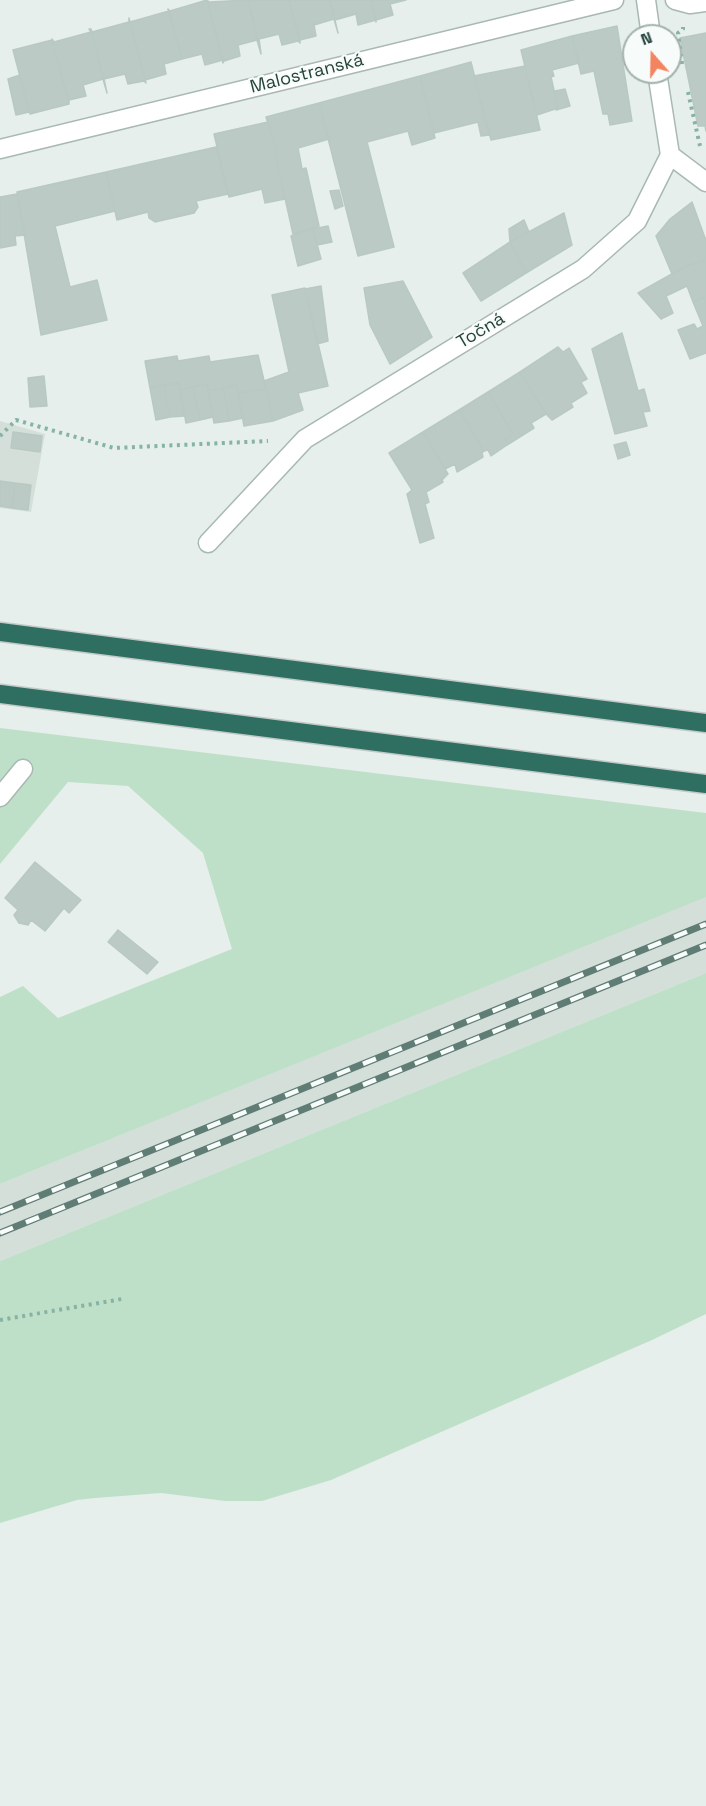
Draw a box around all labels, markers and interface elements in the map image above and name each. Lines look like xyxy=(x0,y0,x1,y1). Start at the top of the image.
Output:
north arrow xyxy=(622,24,682,84)
text: N xyxy=(638,27,655,50)
street label: Malostranská xyxy=(248,49,366,99)
street label: Točná xyxy=(453,308,509,354)

